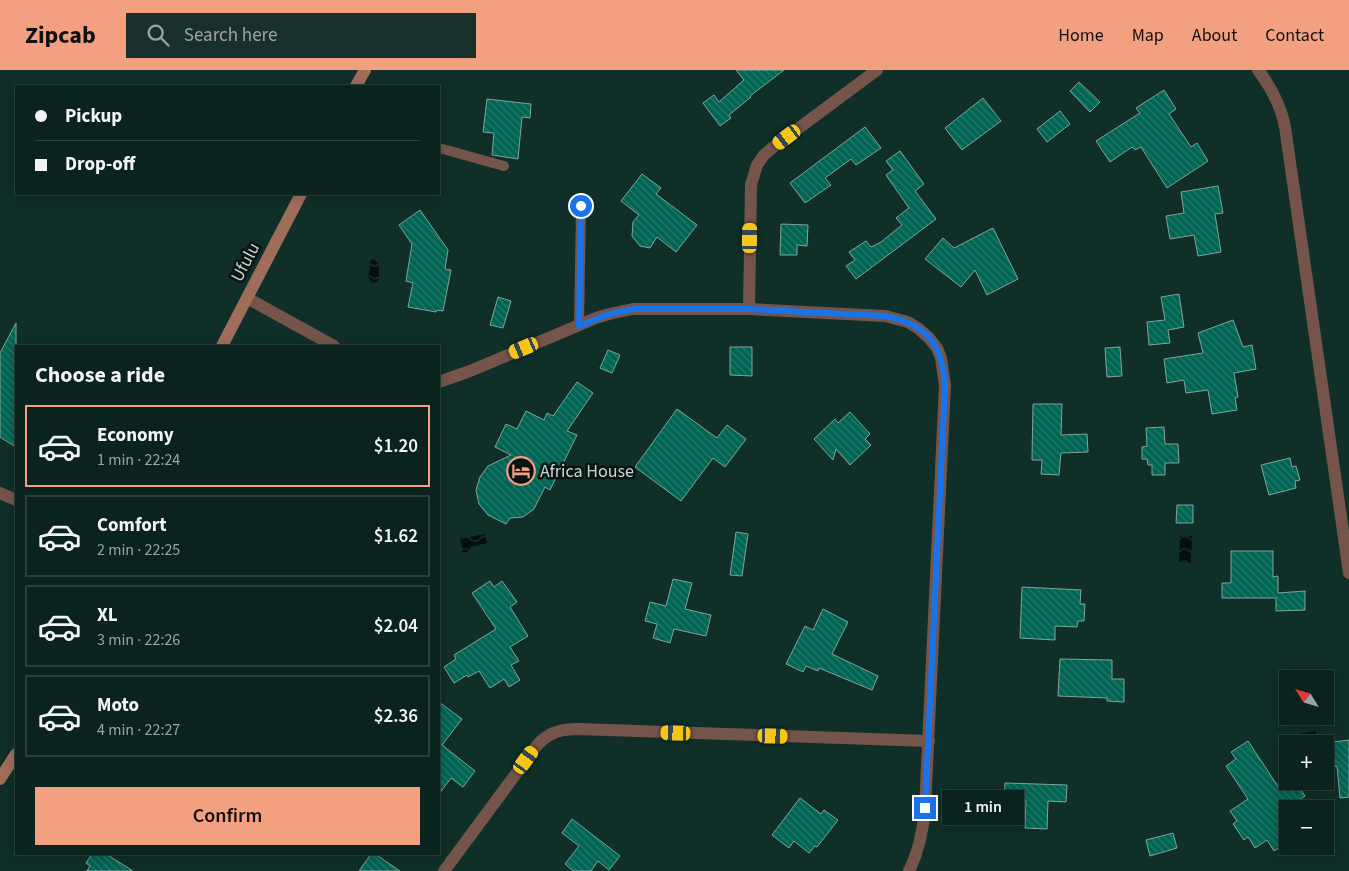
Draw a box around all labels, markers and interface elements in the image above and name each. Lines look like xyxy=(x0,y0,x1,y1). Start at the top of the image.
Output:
search box xyxy=(126,13,476,58)
text: Zipcab xyxy=(25,18,96,53)
icon: search xyxy=(144,21,172,49)
text: Search here xyxy=(184,22,277,49)
text: Home xyxy=(1058,23,1104,48)
text: Map xyxy=(1132,23,1164,48)
text: About xyxy=(1192,23,1237,48)
text: Contact xyxy=(1265,23,1324,48)
text: Pickup xyxy=(65,103,122,130)
car xyxy=(770,122,803,152)
text: Drop-off xyxy=(65,151,135,178)
route start xyxy=(570,195,592,217)
car xyxy=(742,223,757,253)
street label: Ufulu xyxy=(225,238,266,286)
car xyxy=(507,335,540,361)
text: Choose a ride xyxy=(35,359,165,391)
text: Economy xyxy=(97,422,174,449)
icon: car xyxy=(37,424,82,469)
text: $1.20 xyxy=(374,433,418,460)
text: 1 min · 22:24 xyxy=(97,449,180,471)
hotel icon: Africa House xyxy=(506,456,536,486)
place label: Africa House xyxy=(540,459,634,484)
text: Comfort xyxy=(97,512,167,539)
icon: car xyxy=(37,514,82,559)
text: $1.62 xyxy=(374,523,418,550)
text: 2 min · 22:25 xyxy=(97,539,180,561)
text: XL xyxy=(97,602,118,629)
icon: car xyxy=(37,604,82,649)
text: $2.04 xyxy=(374,613,418,640)
text: 3 min · 22:26 xyxy=(97,629,180,651)
north arrow xyxy=(1279,670,1334,725)
map controls xyxy=(1279,670,1334,855)
text: Moto xyxy=(97,692,139,719)
icon: car xyxy=(37,694,82,739)
text: $2.36 xyxy=(374,703,418,730)
text: 4 min · 22:27 xyxy=(97,719,180,741)
car xyxy=(660,725,691,741)
car xyxy=(757,728,788,744)
button: + xyxy=(1279,735,1334,790)
car xyxy=(511,743,540,777)
button: Confirm xyxy=(35,787,420,845)
callout: 1 min xyxy=(942,790,1025,826)
text: 1 min xyxy=(964,796,1002,818)
route end xyxy=(914,797,936,819)
button: − xyxy=(1279,800,1334,855)

